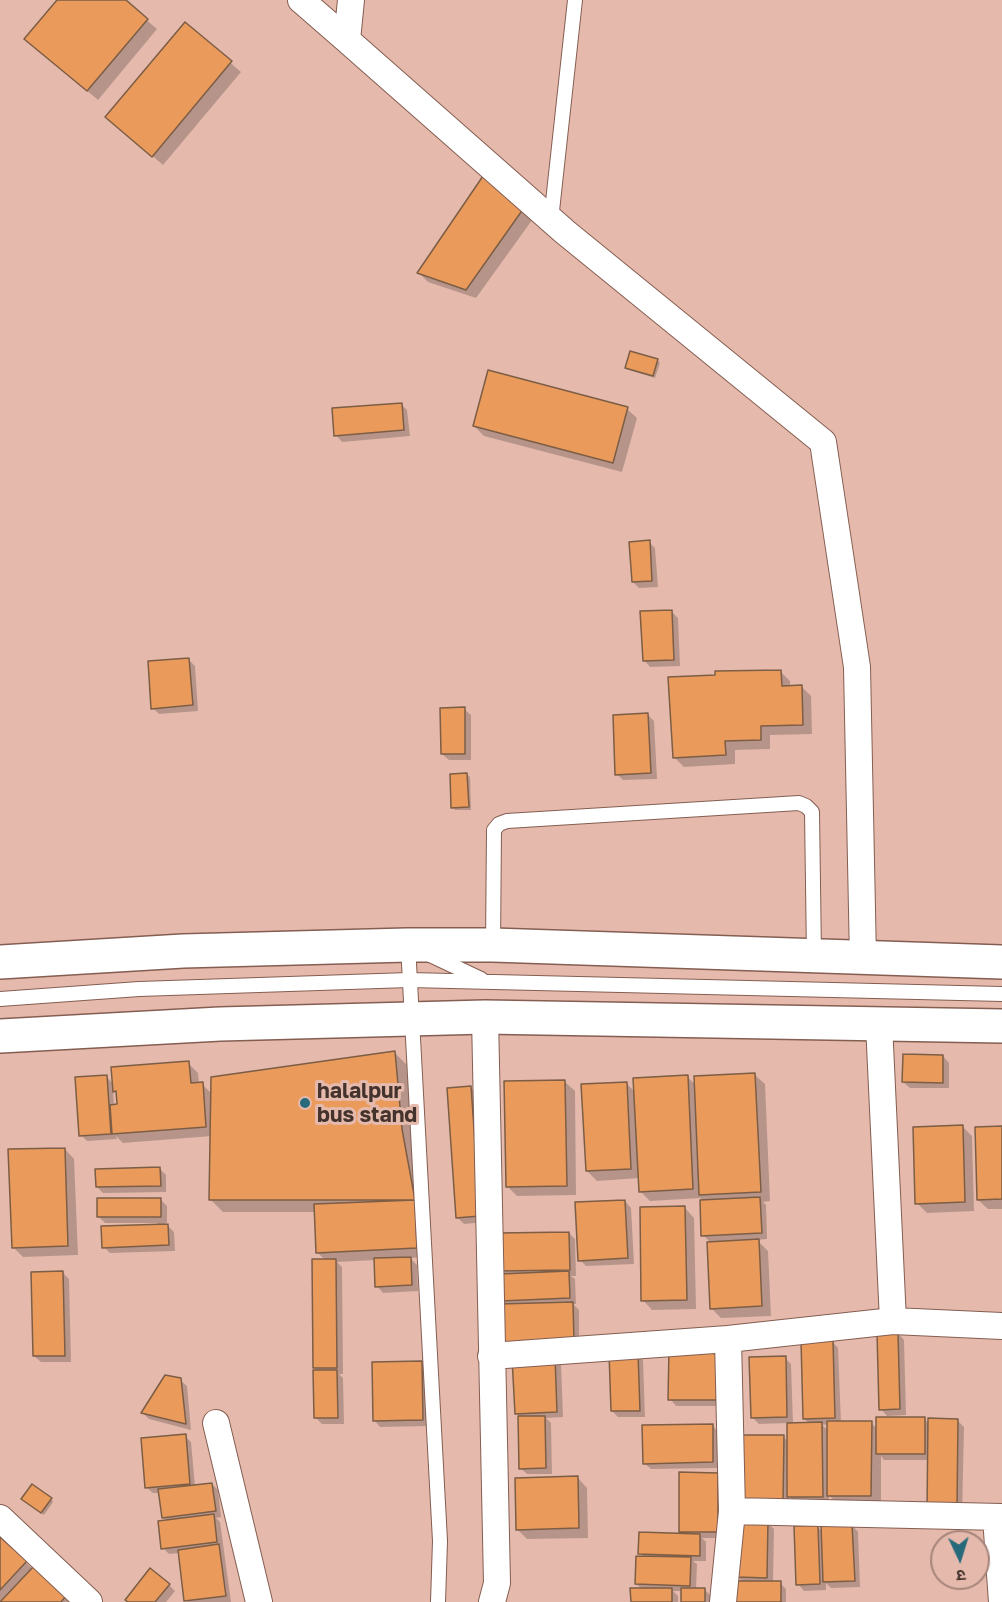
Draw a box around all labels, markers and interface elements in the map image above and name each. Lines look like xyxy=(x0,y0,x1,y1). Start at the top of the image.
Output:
place label: halalpur bus stand xyxy=(317,1078,417,1128)
marker: halalpur bus stand xyxy=(298,1096,312,1110)
north arrow xyxy=(930,1530,990,1590)
text: उ xyxy=(956,1566,966,1586)

